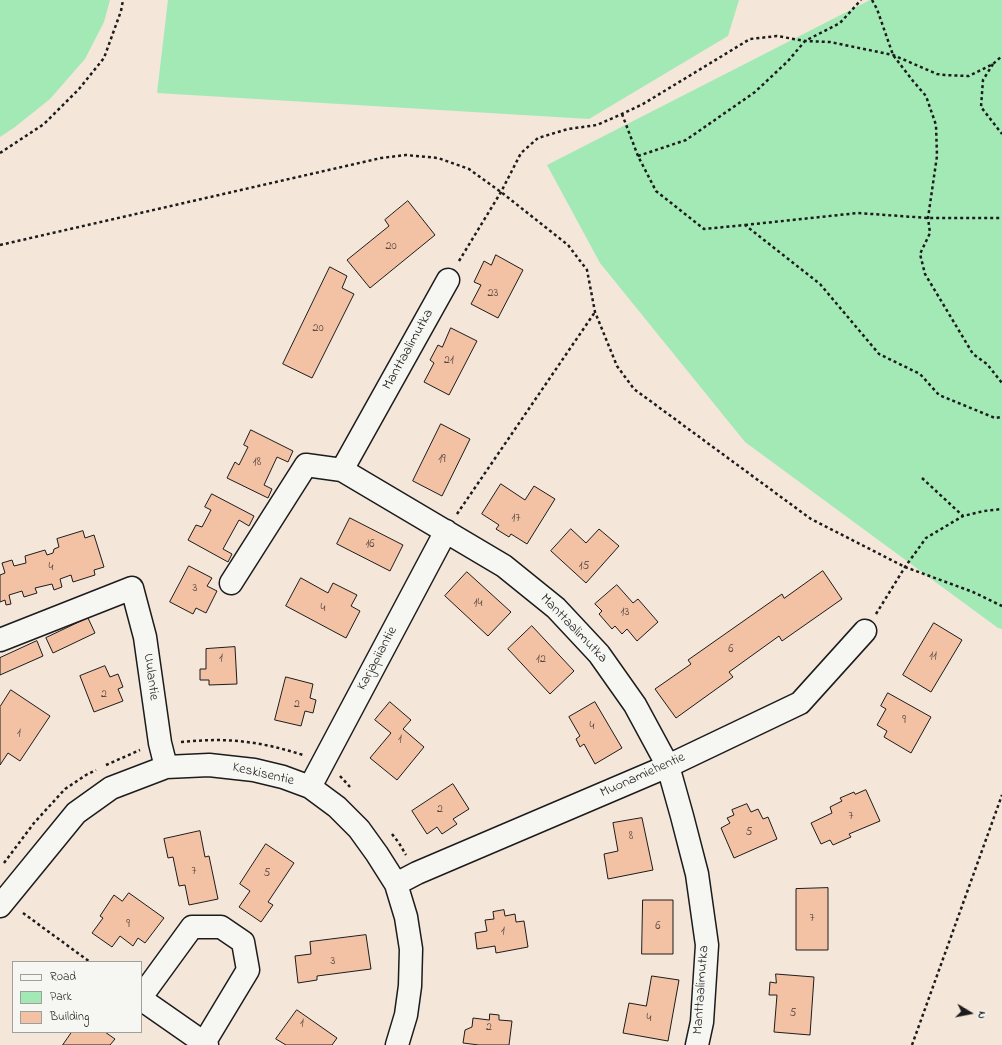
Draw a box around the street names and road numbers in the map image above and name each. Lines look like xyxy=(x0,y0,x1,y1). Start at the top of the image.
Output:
street label: Manttaalimutka xyxy=(380,307,438,393)
street label: Manttaalimutka xyxy=(536,591,610,667)
street label: Karjapiiantie xyxy=(354,624,402,694)
street label: Uulantie xyxy=(138,652,162,702)
street label: Muonamiehentie xyxy=(598,750,688,802)
street label: Keskisentie xyxy=(231,760,295,790)
street label: Manttaalimutka xyxy=(690,945,714,1035)

